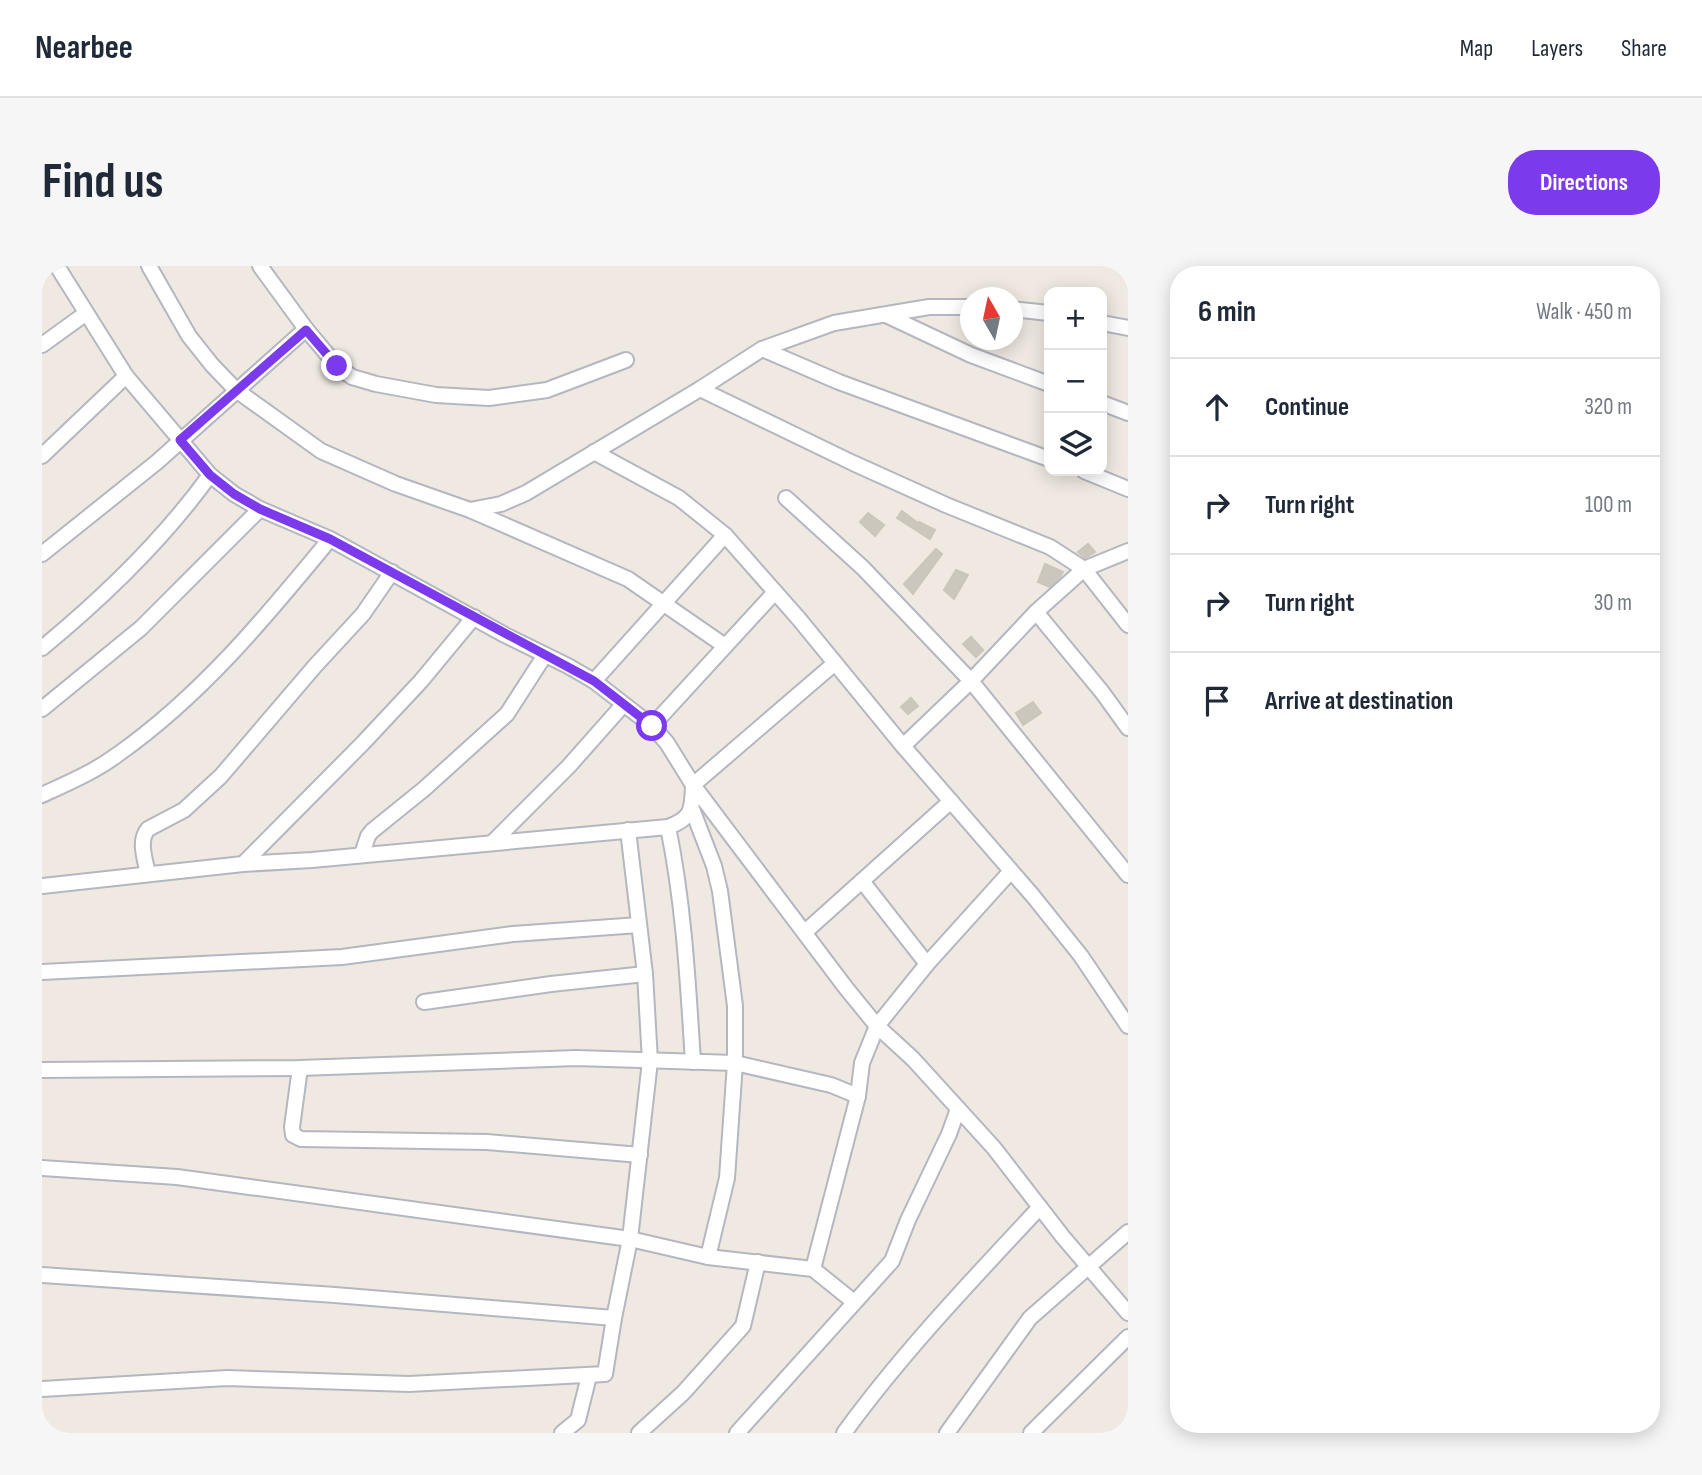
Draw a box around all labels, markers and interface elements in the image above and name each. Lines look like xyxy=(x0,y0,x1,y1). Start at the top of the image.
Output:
text: Nearbee xyxy=(35,28,133,68)
text: Map xyxy=(1460,34,1493,63)
text: Layers xyxy=(1531,34,1583,63)
text: Share xyxy=(1621,34,1667,63)
button: Directions xyxy=(1508,150,1660,215)
text: Find us xyxy=(42,153,164,212)
north arrow xyxy=(960,287,1023,350)
map controls xyxy=(1044,287,1107,476)
button: + xyxy=(1044,287,1107,350)
text: 6 min xyxy=(1198,294,1256,330)
text: Walk · 450 m xyxy=(1536,298,1632,326)
route end xyxy=(321,350,352,381)
button: − xyxy=(1044,350,1107,413)
icon: ahead xyxy=(1198,388,1236,426)
text: Continue xyxy=(1265,392,1349,423)
text: 320 m xyxy=(1584,393,1632,421)
button: layers xyxy=(1044,413,1107,476)
icon: right xyxy=(1198,486,1236,524)
text: Turn right xyxy=(1265,490,1354,521)
text: 100 m xyxy=(1585,491,1632,519)
icon: right xyxy=(1198,584,1236,622)
text: Turn right xyxy=(1265,588,1354,619)
text: 30 m xyxy=(1594,589,1632,617)
icon: arrive xyxy=(1198,682,1236,720)
text: Arrive at destination xyxy=(1265,686,1453,717)
route start xyxy=(636,710,667,741)

